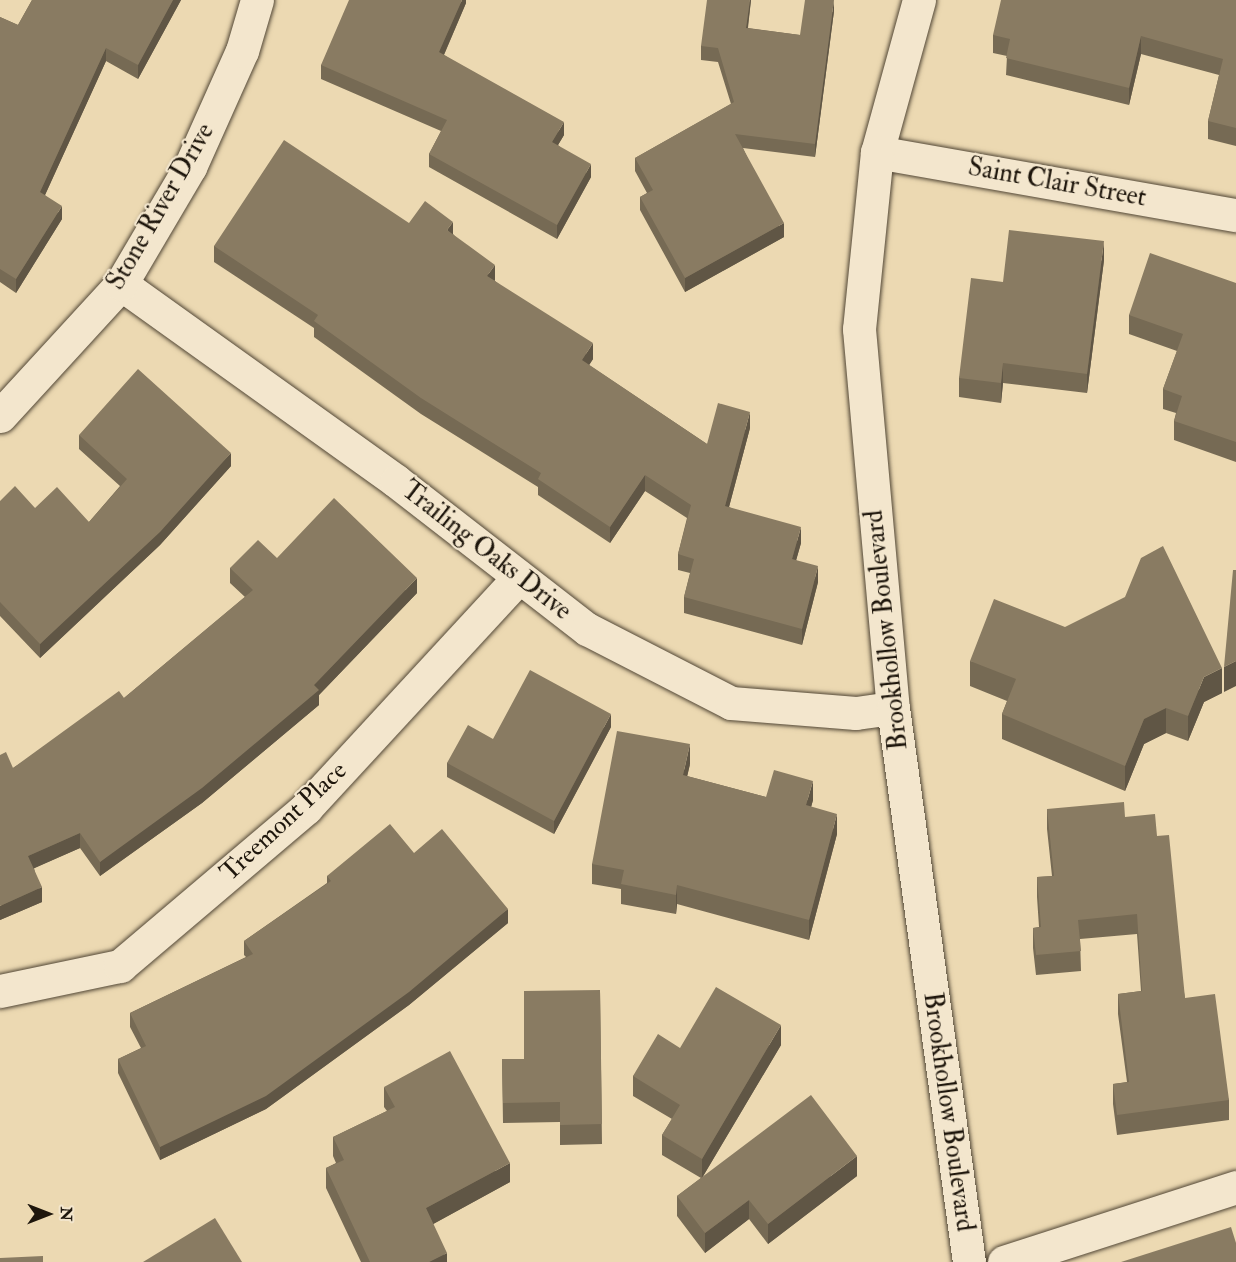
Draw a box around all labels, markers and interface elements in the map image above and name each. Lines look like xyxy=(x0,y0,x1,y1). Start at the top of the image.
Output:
street label: Stone River Drive xyxy=(101,118,221,296)
street label: Saint Clair Street xyxy=(965,152,1149,214)
street label: Trailing Oaks Drive xyxy=(395,475,577,627)
street label: Brookhollow Boulevard xyxy=(859,508,915,752)
street label: Treemont Place xyxy=(214,756,354,888)
street label: Brookhollow Boulevard xyxy=(916,990,980,1234)
north arrow xyxy=(18,1184,78,1244)
text: N xyxy=(56,1207,76,1221)

